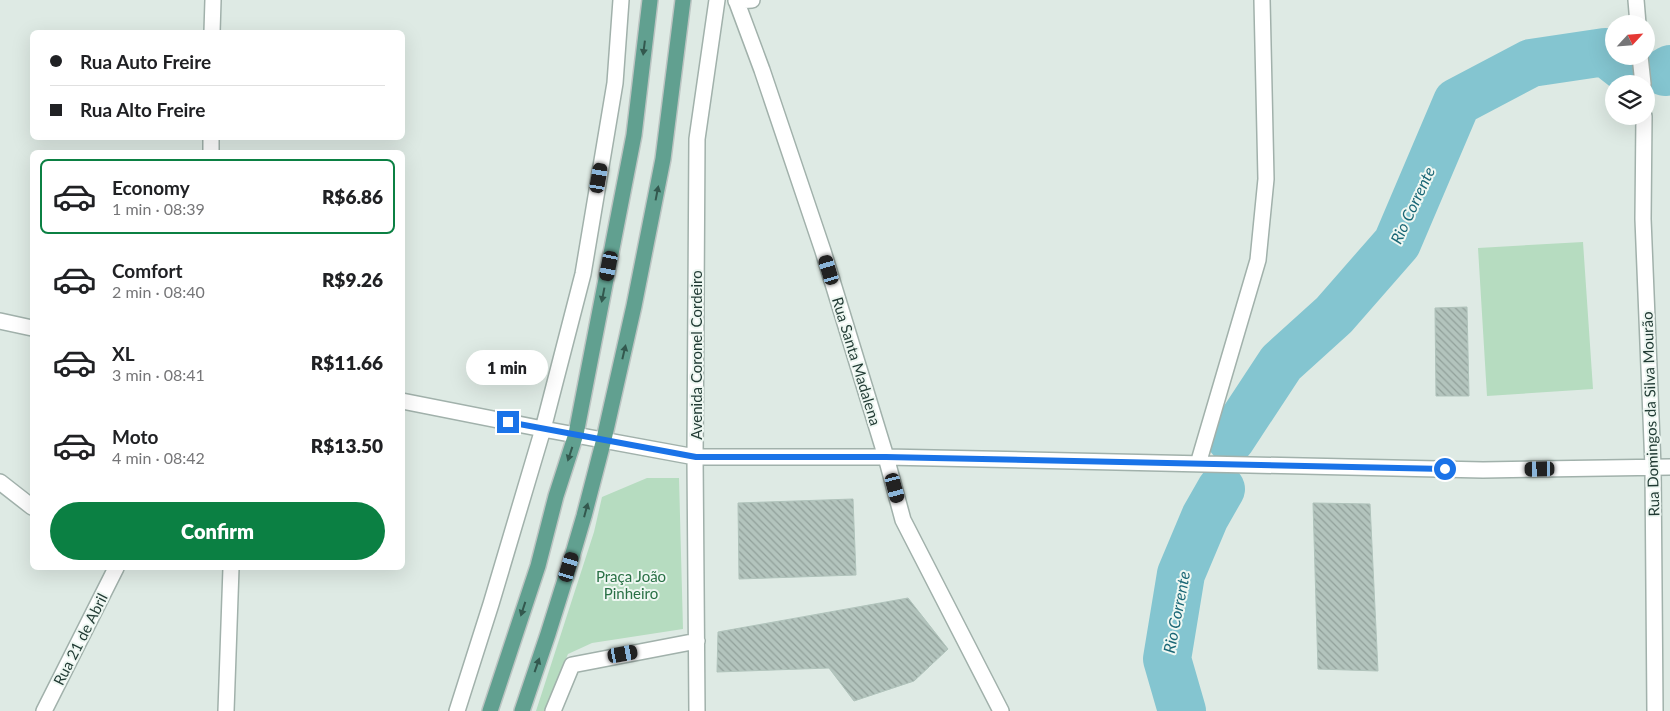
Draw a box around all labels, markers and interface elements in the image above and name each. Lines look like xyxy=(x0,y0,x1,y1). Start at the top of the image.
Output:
north arrow xyxy=(1605,15,1655,65)
map controls xyxy=(1605,15,1655,125)
one-way arrow xyxy=(640,41,648,57)
text: Rua Auto Freire xyxy=(80,50,211,73)
button: layers xyxy=(1605,75,1655,125)
text: Rua Alto Freire xyxy=(80,98,205,121)
car xyxy=(589,162,608,194)
water label: Rio Corrente xyxy=(1386,163,1438,247)
icon: car xyxy=(52,174,97,219)
text: Economy xyxy=(112,176,190,199)
one-way arrow xyxy=(653,184,661,200)
text: R$6.86 xyxy=(322,185,383,208)
text: 1 min · 08:39 xyxy=(112,199,205,218)
car xyxy=(598,250,619,282)
car xyxy=(817,253,840,287)
icon: car xyxy=(52,257,97,302)
text: Comfort xyxy=(112,259,183,282)
text: R$9.26 xyxy=(322,268,383,291)
street label: Avenida Coronel Cordeiro xyxy=(687,270,705,440)
text: 2 min · 08:40 xyxy=(112,282,205,301)
one-way arrow xyxy=(599,287,607,303)
street label: Rua Santa Madalena xyxy=(829,295,885,427)
street label: Rua Domingos da Silva Mourão xyxy=(1637,311,1663,517)
icon: car xyxy=(52,340,97,385)
text: XL xyxy=(112,342,135,365)
one-way arrow xyxy=(620,344,628,359)
callout: 1 min xyxy=(467,350,549,384)
text: R$11.66 xyxy=(311,351,383,374)
text: 1 min xyxy=(487,358,527,377)
text: 3 min · 08:41 xyxy=(112,365,205,384)
route end xyxy=(497,411,519,433)
icon: car xyxy=(52,423,97,468)
text: Moto xyxy=(112,425,158,448)
text: R$13.50 xyxy=(311,434,383,457)
one-way arrow xyxy=(565,446,573,461)
text: 4 min · 08:42 xyxy=(112,448,205,467)
route start xyxy=(1434,458,1456,480)
car xyxy=(1524,461,1555,477)
car xyxy=(883,472,906,504)
button: Confirm xyxy=(50,502,385,560)
one-way arrow xyxy=(582,502,590,517)
car xyxy=(557,550,580,584)
park label: Praça João Pinheiro xyxy=(596,567,666,602)
water label: Rio Corrente xyxy=(1159,569,1193,654)
street label: Rua 21 de Abril xyxy=(49,590,111,688)
one-way arrow xyxy=(519,602,526,617)
car xyxy=(606,644,639,664)
one-way arrow xyxy=(533,657,541,672)

